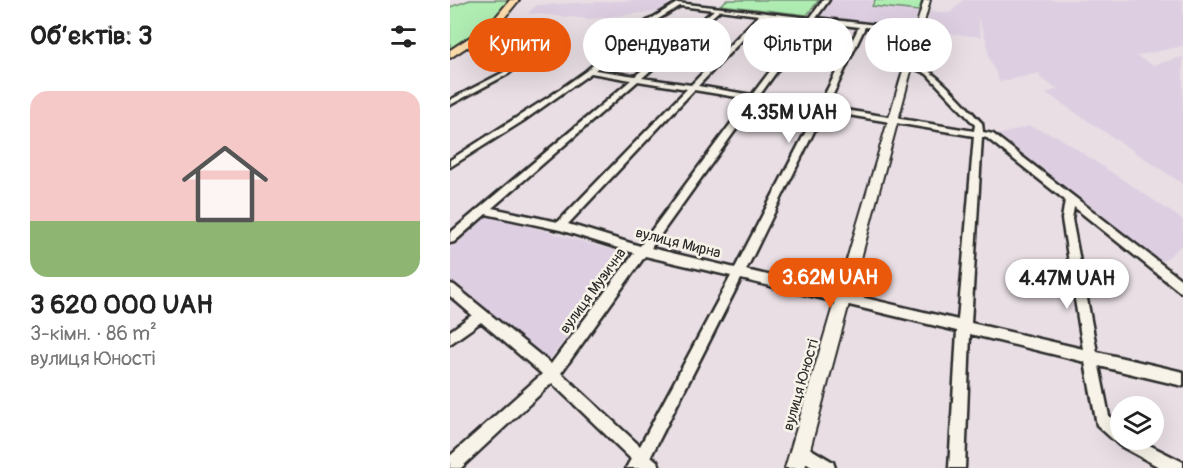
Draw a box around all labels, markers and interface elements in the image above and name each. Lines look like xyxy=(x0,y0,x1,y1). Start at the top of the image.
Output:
chip: Купити xyxy=(468,18,571,72)
chip: Орендувати xyxy=(583,18,731,72)
chip: Фільтри xyxy=(743,18,853,72)
chip: Нове xyxy=(865,18,952,72)
text: Об’єктів: 3 xyxy=(30,20,153,52)
icon: filters xyxy=(387,20,420,53)
pin: 4.35M UAH xyxy=(720,93,858,144)
text: 4.35M UAH xyxy=(741,100,837,125)
icon: home xyxy=(171,130,279,238)
street label: вулиця Мирна xyxy=(633,223,723,263)
street label: вулиця Музична xyxy=(556,244,630,338)
pin: 3.62M UAH xyxy=(761,258,899,309)
pin: 4.47M UAH xyxy=(998,259,1136,310)
text: 3.62M UAH xyxy=(782,265,878,290)
text: 4.47M UAH xyxy=(1019,266,1115,291)
text: 3 620 000 UAH xyxy=(30,289,213,321)
text: 3-кімн. · 86 m² xyxy=(30,321,157,346)
street label: вулиця Юності xyxy=(779,337,823,433)
text: вулиця Юності xyxy=(30,346,155,371)
map controls xyxy=(1110,396,1164,450)
button: layers xyxy=(1110,396,1164,450)

